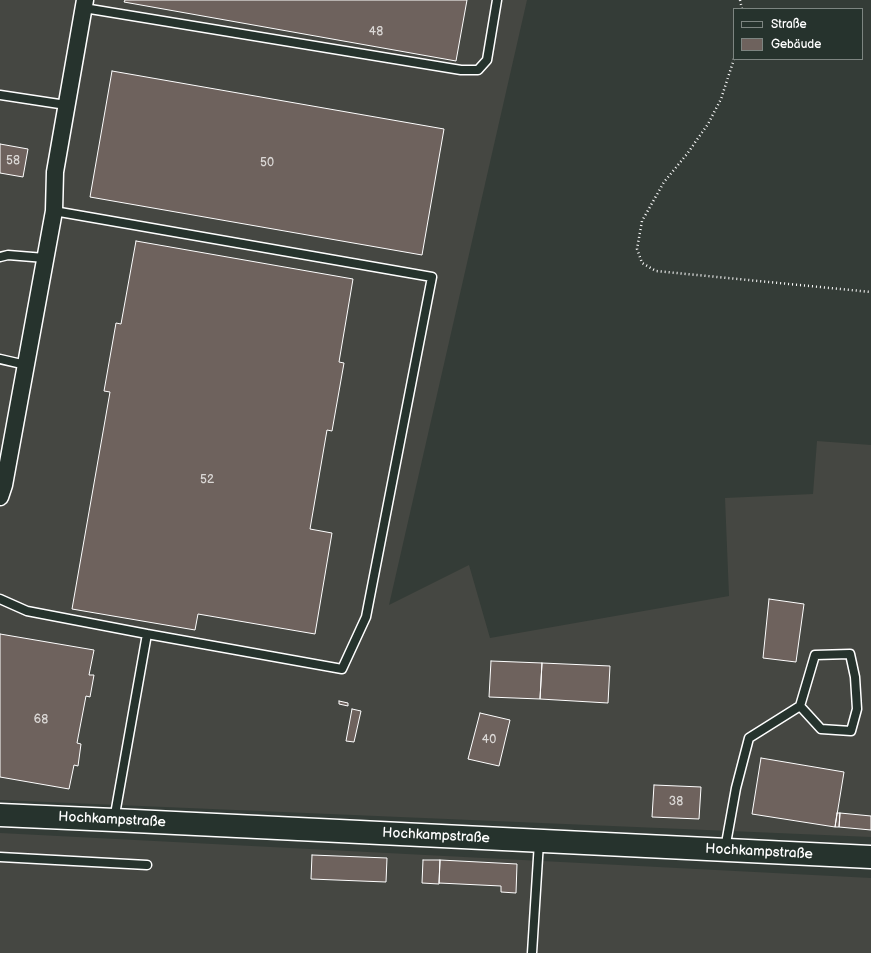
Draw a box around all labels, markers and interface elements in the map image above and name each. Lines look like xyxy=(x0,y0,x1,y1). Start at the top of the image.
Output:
legend xyxy=(733,8,863,60)
text: Straße xyxy=(771,17,807,32)
house number: 48 xyxy=(369,25,383,39)
text: Gebäude xyxy=(771,37,821,52)
house number: 58 xyxy=(6,154,20,168)
house number: 50 xyxy=(260,156,274,170)
house number: 52 xyxy=(200,473,214,487)
house number: 68 xyxy=(34,713,48,727)
house number: 40 xyxy=(482,733,496,747)
house number: 38 xyxy=(669,795,683,809)
street label: Hochkampstraße xyxy=(58,809,166,831)
street label: Hochkampstraße xyxy=(382,825,490,847)
street label: Hochkampstraße xyxy=(705,841,813,863)

